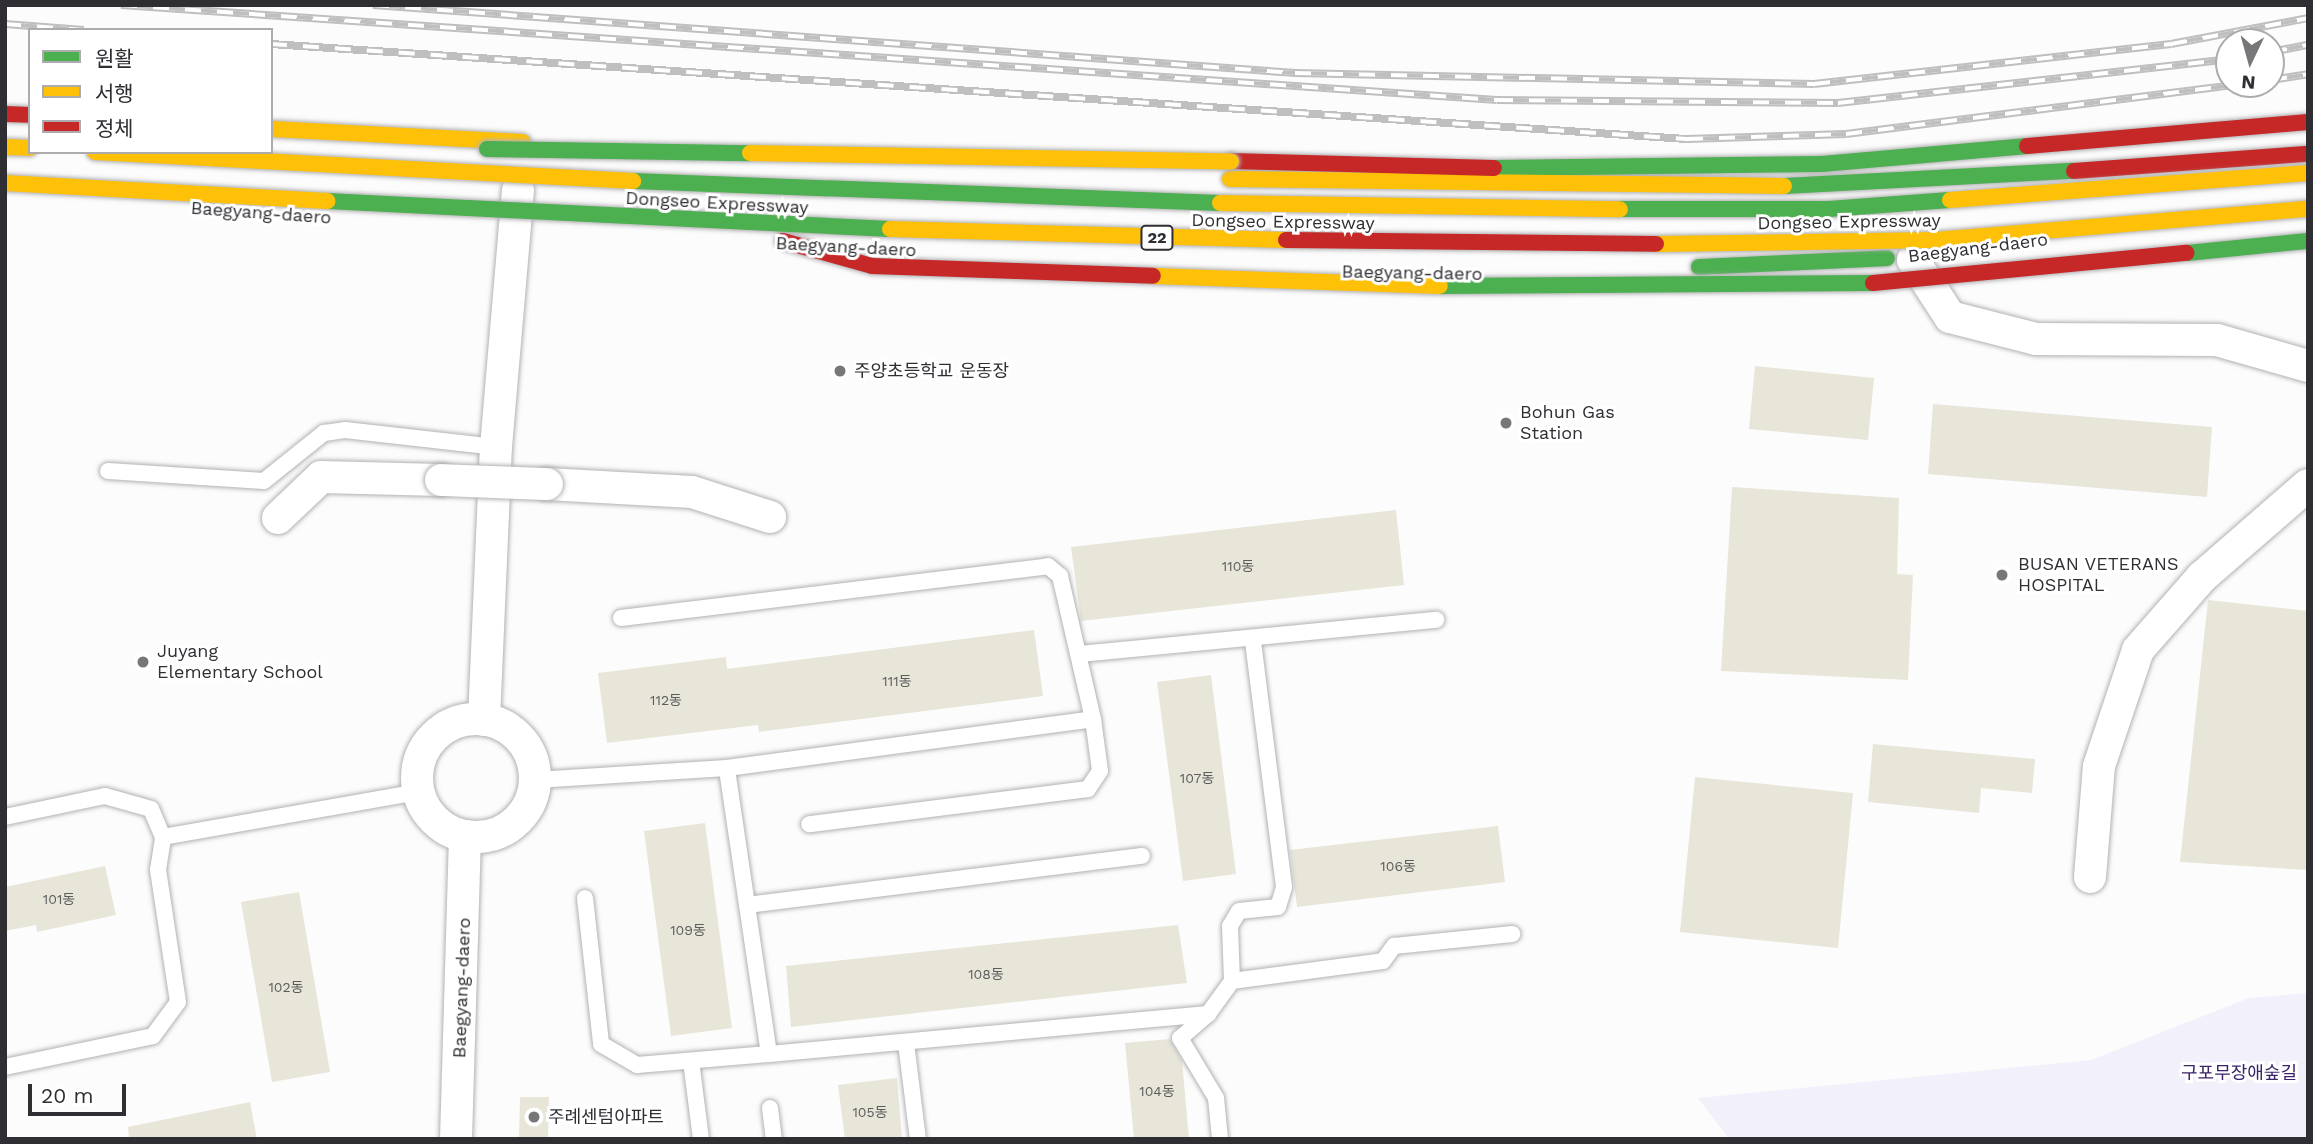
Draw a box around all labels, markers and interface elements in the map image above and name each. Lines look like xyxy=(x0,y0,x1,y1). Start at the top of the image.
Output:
legend xyxy=(28,28,273,154)
north arrow xyxy=(2215,28,2285,98)
text: 원활 xyxy=(95,46,134,71)
text: N xyxy=(2240,70,2256,94)
text: 서행 xyxy=(95,81,134,106)
text: 정체 xyxy=(95,116,134,141)
street label: Dongseo Expressway xyxy=(625,187,809,219)
street label: Baegyang-daero xyxy=(190,197,332,229)
street label: Dongseo Expressway xyxy=(1191,210,1375,234)
street label: Dongseo Expressway xyxy=(1757,210,1941,234)
road number: 22 xyxy=(1140,226,1174,250)
street label: Baegyang-daero xyxy=(1907,229,2049,267)
street label: Baegyang-daero xyxy=(775,233,917,261)
street label: Baegyang-daero xyxy=(1341,261,1483,285)
place label: 주양초등학교 운동장 xyxy=(854,360,1009,382)
marker: 주양초등학교 운동장 xyxy=(832,363,848,379)
place label: Bohun Gas Station xyxy=(1520,402,1615,444)
marker: Bohun Gas Station xyxy=(1498,415,1514,431)
place label: BUSAN VETERANS HOSPITAL xyxy=(2018,554,2179,596)
house number: 110동 xyxy=(1222,558,1254,574)
marker: BUSAN VETERANS HOSPITAL xyxy=(1992,565,2012,585)
place label: Juyang Elementary School xyxy=(157,641,323,684)
marker: Juyang Elementary School xyxy=(135,654,151,670)
house number: 111동 xyxy=(882,673,912,689)
house number: 112동 xyxy=(650,692,682,708)
house number: 107동 xyxy=(1180,770,1214,786)
house number: 106동 xyxy=(1380,858,1416,874)
house number: 101동 xyxy=(43,891,75,907)
street label: Baegyang-daero xyxy=(449,917,475,1059)
house number: 109동 xyxy=(670,922,706,938)
house number: 108동 xyxy=(968,966,1004,982)
house number: 102동 xyxy=(268,979,304,995)
park label: 구포무장애숲길 xyxy=(2181,1062,2297,1084)
scale bar xyxy=(32,1070,130,1114)
text: 20 m xyxy=(41,1083,93,1108)
house number: 104동 xyxy=(1139,1083,1175,1099)
house number: 105동 xyxy=(852,1104,888,1120)
place label: 주례센텀아파트 xyxy=(548,1106,664,1128)
marker: 주례센텀아파트 xyxy=(526,1109,542,1125)

